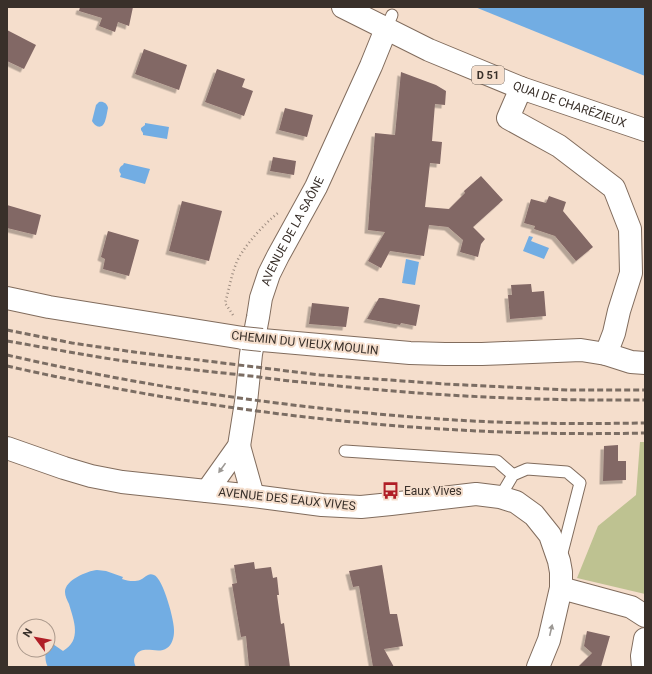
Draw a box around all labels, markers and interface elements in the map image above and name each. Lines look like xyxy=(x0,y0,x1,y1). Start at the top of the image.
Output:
road number: D 51 xyxy=(472,66,504,84)
street label: QUAI DE CHARÉZIEUX xyxy=(511,78,629,130)
street label: AVENUE DE LA SAÔNE xyxy=(259,174,327,288)
street label: CHEMIN DU VIEUX MOULIN xyxy=(231,328,379,358)
one-way arrow xyxy=(219,463,227,473)
bus stop icon: Eaux Vives xyxy=(381,481,401,501)
place label: Eaux Vives xyxy=(404,484,462,498)
street label: AVENUE DES EAUX VIVES xyxy=(218,485,356,513)
north arrow xyxy=(16,618,56,658)
one-way arrow xyxy=(549,624,555,636)
text: N xyxy=(20,626,36,640)

